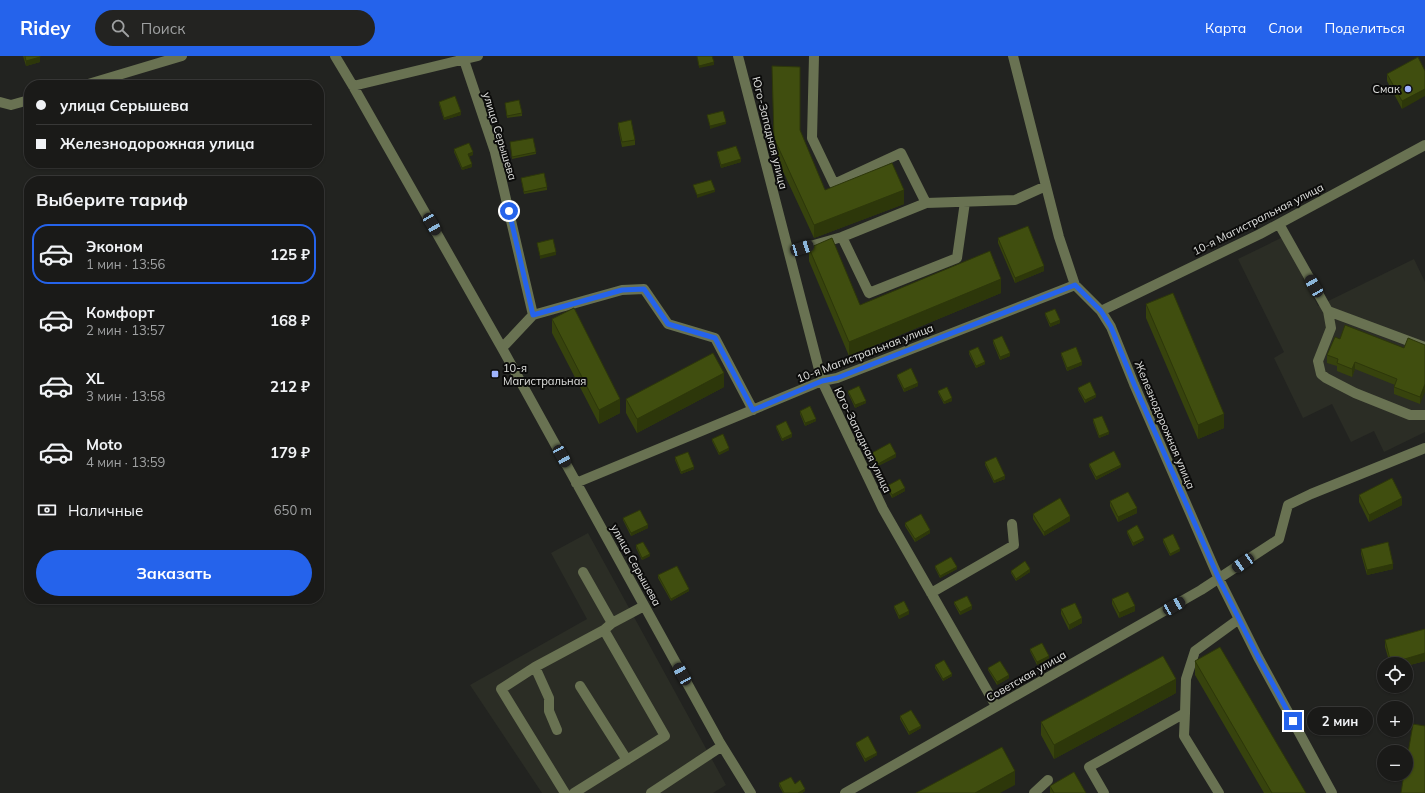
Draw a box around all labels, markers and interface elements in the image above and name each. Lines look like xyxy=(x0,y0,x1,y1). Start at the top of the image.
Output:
search box xyxy=(95,10,375,46)
text: Ridey xyxy=(20,16,71,40)
icon: search xyxy=(109,17,131,39)
text: Поиск xyxy=(141,19,185,38)
text: Карта xyxy=(1205,19,1246,37)
text: Слои xyxy=(1268,19,1303,37)
text: Поделиться xyxy=(1325,19,1405,37)
street label: Юго-Западная улица xyxy=(749,75,791,191)
place label: Смак xyxy=(1372,82,1400,96)
marker: Смак xyxy=(1403,84,1413,94)
street label: улица Серышева xyxy=(480,90,520,182)
text: улица Серышева xyxy=(60,96,189,115)
text: Железнодорожная улица xyxy=(60,134,254,153)
street label: 10-я Магистральная улица xyxy=(1190,180,1326,258)
text: Выберите тариф xyxy=(36,188,188,211)
route start xyxy=(500,202,518,220)
car xyxy=(421,211,443,237)
icon: car xyxy=(38,236,74,272)
text: Эконом xyxy=(86,237,143,256)
car xyxy=(789,239,815,257)
text: 125 ₽ xyxy=(270,245,310,264)
text: 1 мин · 13:56 xyxy=(86,256,165,272)
car xyxy=(1303,273,1325,299)
icon: car xyxy=(38,302,74,338)
text: Комфорт xyxy=(86,303,155,322)
text: 168 ₽ xyxy=(270,311,310,330)
street label: 10-я Магистральная улица xyxy=(795,320,935,386)
text: 2 мин · 13:57 xyxy=(86,322,165,338)
street label: Железнодорожная улица xyxy=(1132,359,1198,491)
place label: 10-я Магистральная xyxy=(503,361,586,388)
icon: car xyxy=(38,368,74,404)
text: XL xyxy=(86,369,104,388)
marker: 10-я Магистральная xyxy=(490,369,500,379)
text: 212 ₽ xyxy=(270,377,310,396)
street label: Юго-Западная улица xyxy=(831,385,895,495)
text: 3 мин · 13:58 xyxy=(86,388,165,404)
icon: car xyxy=(38,434,74,470)
text: Moto xyxy=(86,435,122,454)
text: 179 ₽ xyxy=(270,443,310,462)
car xyxy=(551,443,573,469)
text: 4 мин · 13:59 xyxy=(86,454,165,470)
icon: cash xyxy=(36,499,58,521)
text: Наличные xyxy=(68,501,143,520)
text: 650 m xyxy=(274,502,312,518)
street label: улица Серышева xyxy=(608,522,664,608)
button: Заказать xyxy=(36,550,312,596)
car xyxy=(1230,551,1256,575)
car xyxy=(1161,595,1187,617)
street label: Советская улица xyxy=(983,647,1069,705)
map controls xyxy=(1377,657,1413,781)
button: locate xyxy=(1377,657,1413,693)
car xyxy=(671,661,693,687)
button: + xyxy=(1377,701,1413,737)
callout: 2 мин xyxy=(1307,707,1373,735)
route end xyxy=(1284,712,1302,730)
text: 2 мин xyxy=(1322,713,1358,729)
button: − xyxy=(1377,745,1413,781)

